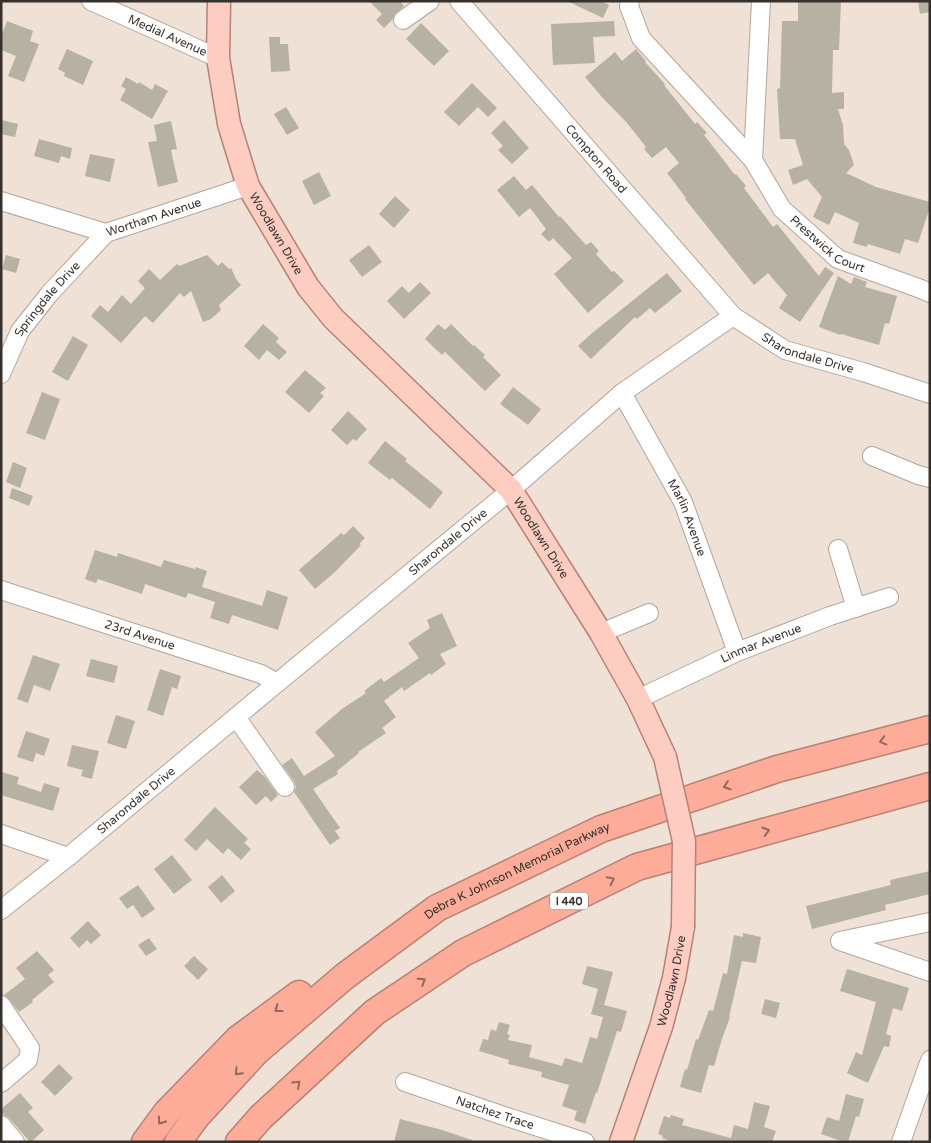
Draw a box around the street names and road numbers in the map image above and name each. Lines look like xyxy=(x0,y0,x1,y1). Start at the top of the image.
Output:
street label: Medial Avenue xyxy=(126,12,209,59)
street label: Compton Road xyxy=(563,121,630,196)
street label: Woodlawn Drive xyxy=(246,190,306,277)
street label: Wortham Avenue xyxy=(104,195,203,239)
street label: Prestwick Court xyxy=(787,213,867,275)
street label: Springdale Drive xyxy=(12,258,83,339)
street label: Sharondale Drive xyxy=(759,330,855,376)
street label: Marlin Avenue xyxy=(665,477,709,558)
street label: Woodlawn Drive xyxy=(510,495,572,581)
street label: Sharondale Drive xyxy=(406,506,490,578)
street label: 23rd Avenue xyxy=(103,617,177,653)
street label: Linmar Avenue xyxy=(718,621,803,666)
street label: Sharondale Drive xyxy=(94,764,178,837)
street label: Debra K Johnson Memorial Parkway xyxy=(421,819,612,922)
road number: I 440 xyxy=(550,892,588,909)
street label: Woodlawn Drive xyxy=(654,934,688,1028)
street label: Natchez Trace xyxy=(454,1093,536,1132)

